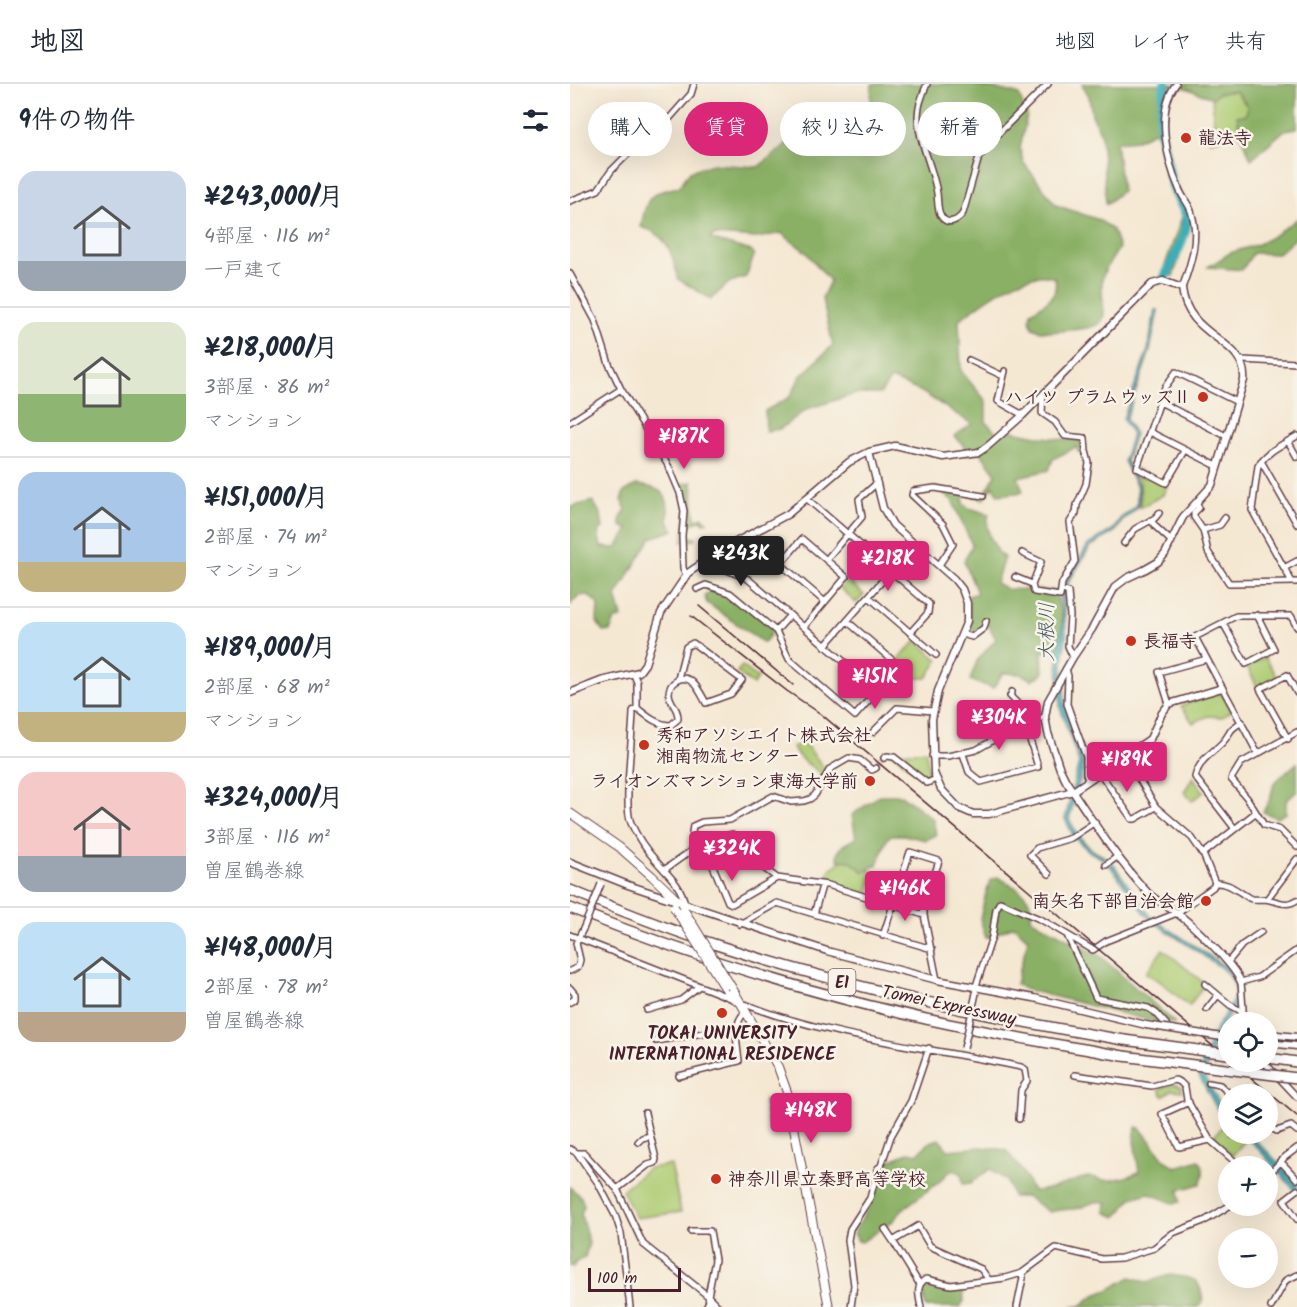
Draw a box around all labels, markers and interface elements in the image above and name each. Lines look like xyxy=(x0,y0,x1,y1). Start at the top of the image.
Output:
text: 地図 xyxy=(30,20,86,65)
text: 地図 xyxy=(1055,26,1097,59)
text: レイヤ xyxy=(1130,26,1192,59)
text: 共有 xyxy=(1225,26,1267,59)
text: 9件の物件 xyxy=(18,100,135,142)
chip: 購入 xyxy=(588,102,672,156)
chip: 賃貸 xyxy=(684,102,768,156)
chip: 絞り込み xyxy=(780,102,906,156)
chip: 新着 xyxy=(918,102,1002,156)
icon: filters xyxy=(519,104,552,137)
place label: 龍法寺 xyxy=(1198,125,1252,154)
marker: 龍法寺 xyxy=(1179,131,1193,145)
text: ¥243,000/月 xyxy=(204,177,344,219)
icon: home xyxy=(66,195,138,267)
text: 4部屋 · 116 m² xyxy=(204,221,330,253)
text: 一戸建て xyxy=(204,255,284,287)
text: ¥218,000/月 xyxy=(204,328,339,370)
icon: home xyxy=(66,346,138,418)
text: 3部屋 · 86 m² xyxy=(204,372,329,404)
place label: ハイツ プラムウッズⅡ xyxy=(1005,384,1191,413)
marker: ハイツ プラムウッズⅡ xyxy=(1196,390,1210,404)
text: マンション xyxy=(204,406,303,438)
pin: ¥187K xyxy=(642,419,726,470)
text: ¥187K xyxy=(658,422,710,454)
text: ¥151,000/月 xyxy=(204,478,329,520)
icon: home xyxy=(66,496,138,568)
text: 2部屋 · 74 m² xyxy=(204,522,327,554)
pin: ¥243K xyxy=(699,536,783,587)
text: ¥243K xyxy=(712,539,770,571)
pin: ¥218K xyxy=(846,541,930,592)
text: ¥218K xyxy=(861,544,915,576)
text: マンション xyxy=(204,556,303,588)
water label: 大根川 xyxy=(1032,602,1064,662)
text: ¥189,000/月 xyxy=(204,628,337,670)
place label: 長福寺 xyxy=(1143,628,1197,657)
marker: 長福寺 xyxy=(1124,634,1138,648)
icon: home xyxy=(66,646,138,718)
pin: ¥151K xyxy=(833,659,917,710)
text: ¥151K xyxy=(852,662,898,694)
text: 2部屋 · 68 m² xyxy=(204,672,330,704)
pin: ¥304K xyxy=(957,700,1041,751)
text: ¥304K xyxy=(971,703,1027,735)
text: マンション xyxy=(204,706,303,738)
place label: 秀和アソシエイト株式会社 湘南物流センター xyxy=(656,722,872,772)
marker: 秀和アソシエイト株式会社 湘南物流センター xyxy=(637,738,651,752)
pin: ¥189K xyxy=(1085,742,1169,793)
text: ¥189K xyxy=(1101,745,1153,777)
place label: ライオンズマンション東海大学前 xyxy=(590,768,858,797)
marker: ライオンズマンション東海大学前 xyxy=(863,774,877,788)
text: ¥324,000/月 xyxy=(204,778,344,820)
icon: home xyxy=(66,796,138,868)
text: 3部屋 · 116 m² xyxy=(204,822,330,854)
pin: ¥324K xyxy=(690,831,774,882)
text: ¥324K xyxy=(703,834,761,866)
text: 曽屋鶴巻線 xyxy=(204,856,304,888)
pin: ¥146K xyxy=(863,871,947,922)
text: ¥146K xyxy=(879,874,931,906)
place label: 南矢名下部自治会館 xyxy=(1032,888,1194,917)
marker: 南矢名下部自治会館 xyxy=(1199,894,1213,908)
text: ¥148,000/月 xyxy=(204,928,338,970)
icon: home xyxy=(66,946,138,1018)
road number: E1 xyxy=(828,969,856,995)
text: 2部屋 · 78 m² xyxy=(204,972,328,1004)
street label: Tomei Expressway xyxy=(879,978,1019,1035)
text: 曽屋鶴巻線 xyxy=(204,1006,304,1038)
marker: TOKAI UNIVERSITY INTERNATIONAL RESIDENCE xyxy=(715,1006,729,1020)
map controls xyxy=(1218,1012,1278,1288)
button: locate xyxy=(1218,1012,1278,1072)
place label: TOKAI UNIVERSITY INTERNATIONAL RESIDENCE xyxy=(609,1020,836,1070)
button: layers xyxy=(1218,1084,1278,1144)
pin: ¥148K xyxy=(769,1093,853,1144)
text: ¥148K xyxy=(784,1096,838,1128)
button: + xyxy=(1218,1156,1278,1216)
place label: 神奈川県立秦野高等学校 xyxy=(728,1166,926,1195)
marker: 神奈川県立秦野高等学校 xyxy=(709,1172,723,1186)
button: − xyxy=(1218,1228,1278,1288)
scale bar xyxy=(588,1265,681,1292)
text: 100 m xyxy=(597,1266,637,1291)

